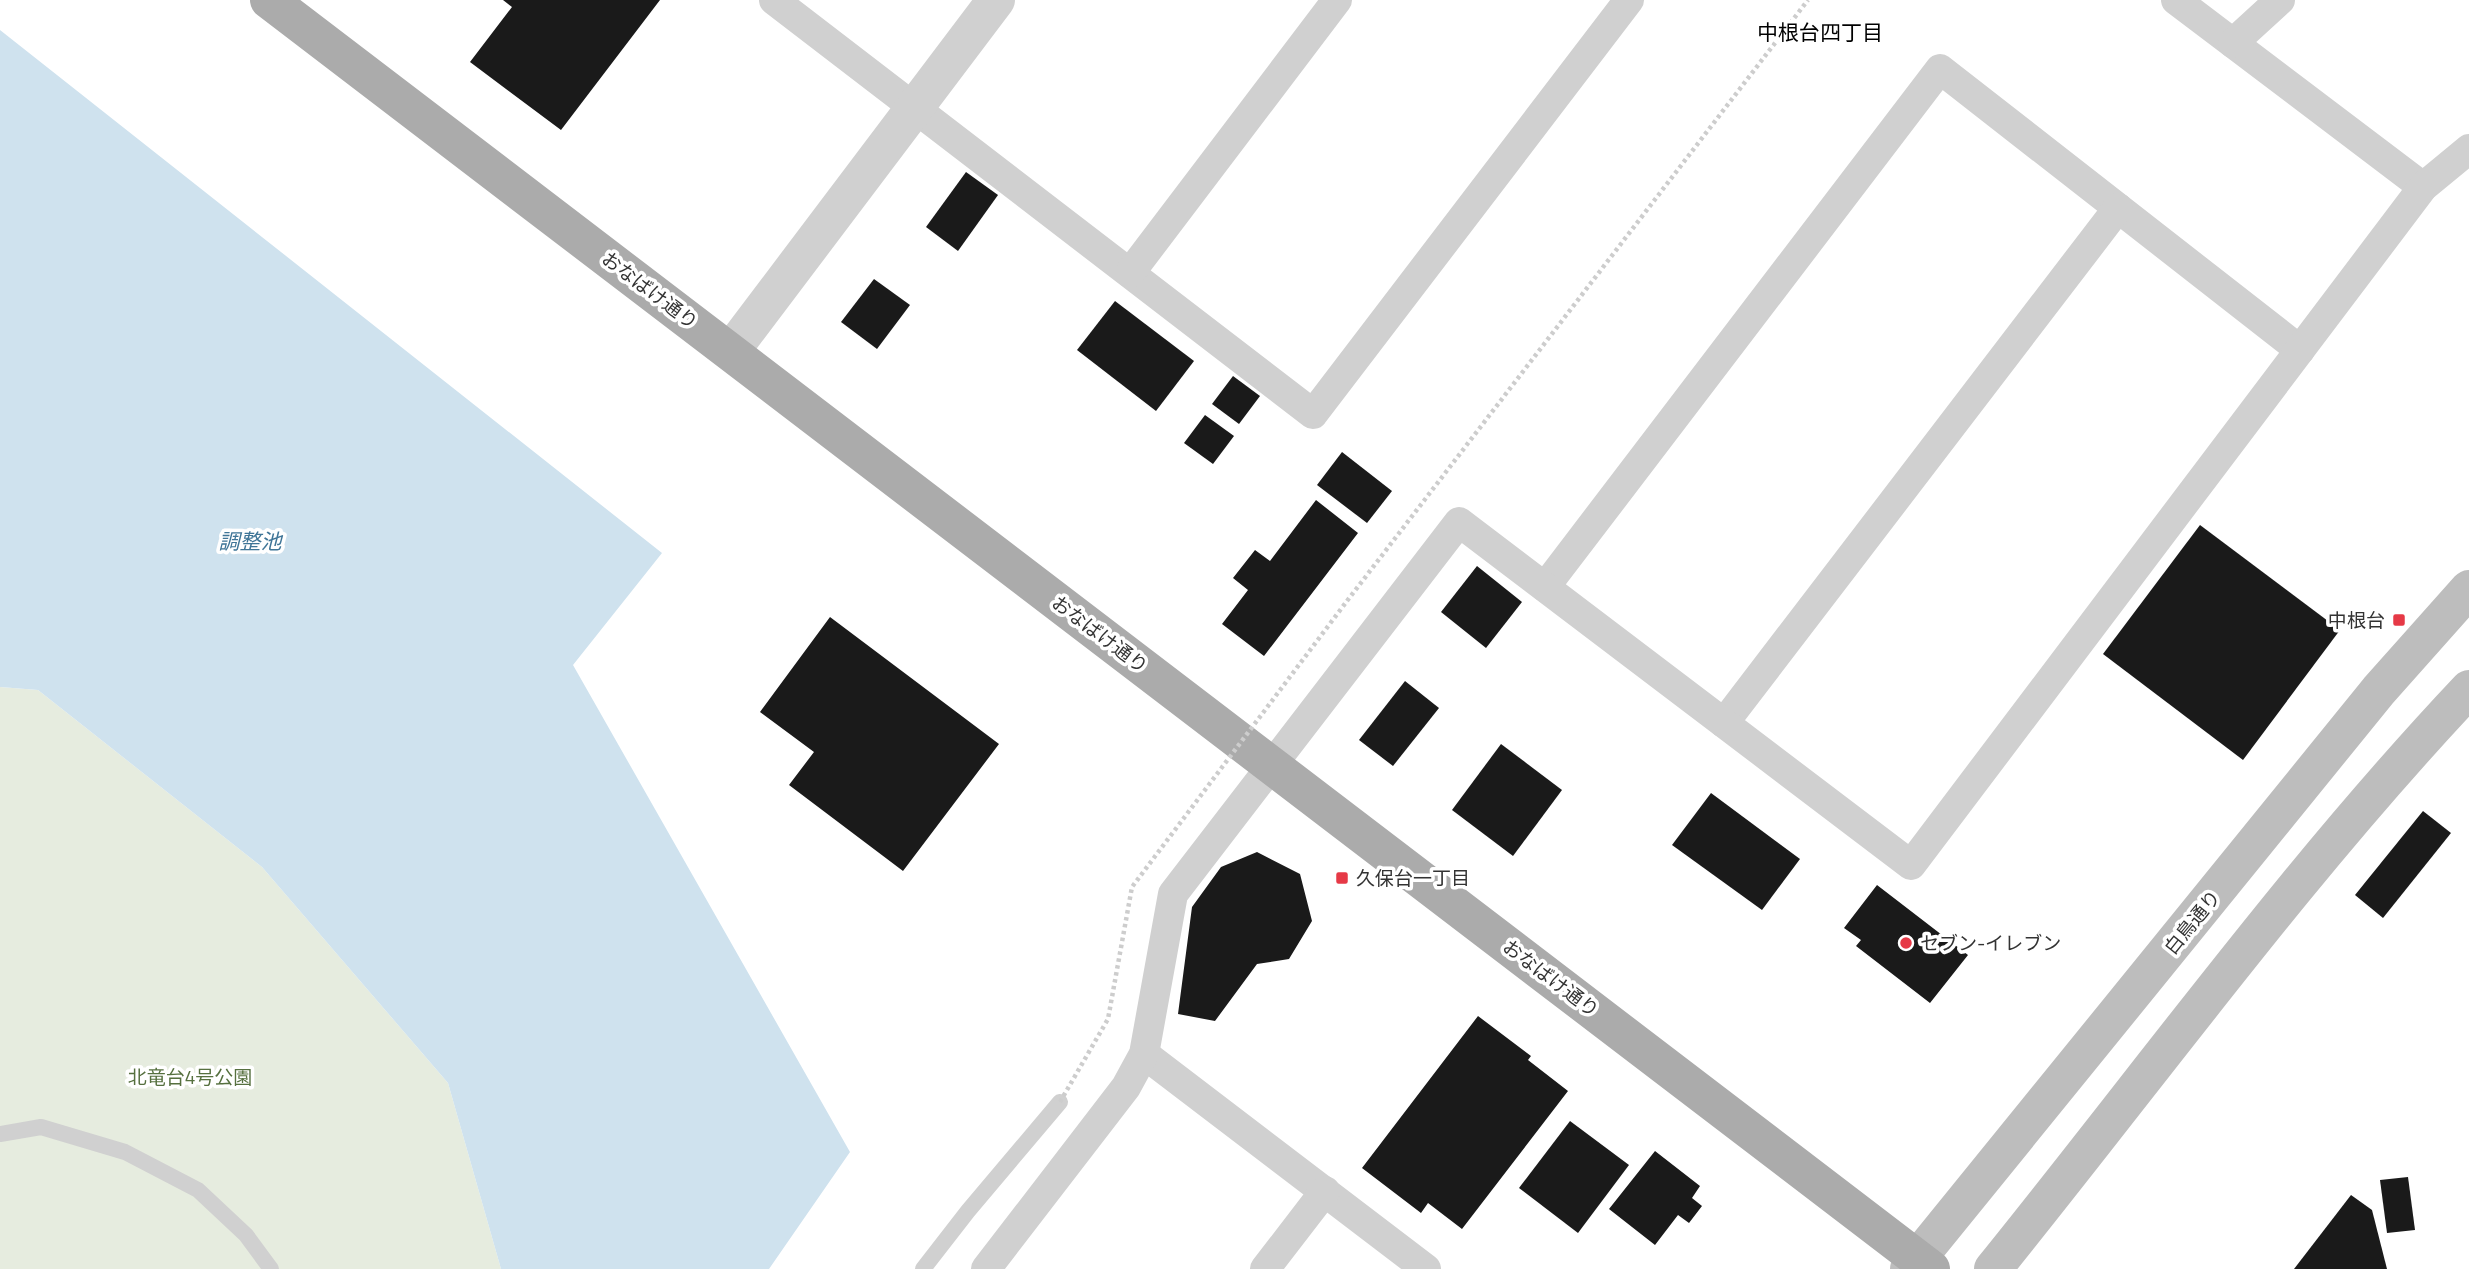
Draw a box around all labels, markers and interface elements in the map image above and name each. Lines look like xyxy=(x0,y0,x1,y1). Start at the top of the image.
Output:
district label: 中根台四丁目 xyxy=(1757,16,1883,48)
street label: おなばけ通り xyxy=(596,244,705,335)
water label: 調整池 xyxy=(219,525,283,557)
street label: おなばけ通り xyxy=(1046,588,1155,679)
place label: 中根台 xyxy=(2328,605,2385,634)
marker: 中根台 xyxy=(2391,612,2407,628)
place label: 久保台一丁目 xyxy=(1356,863,1470,892)
marker: 久保台一丁目 xyxy=(1334,870,1350,886)
street label: 白鳥通り xyxy=(2156,883,2227,960)
place label: セブン-イレブン xyxy=(1920,928,2061,957)
street label: おなばけ通り xyxy=(1497,932,1606,1023)
marker: セブン-イレブン xyxy=(1898,935,1914,951)
park label: 北竜台4号公園 xyxy=(128,1062,252,1091)

